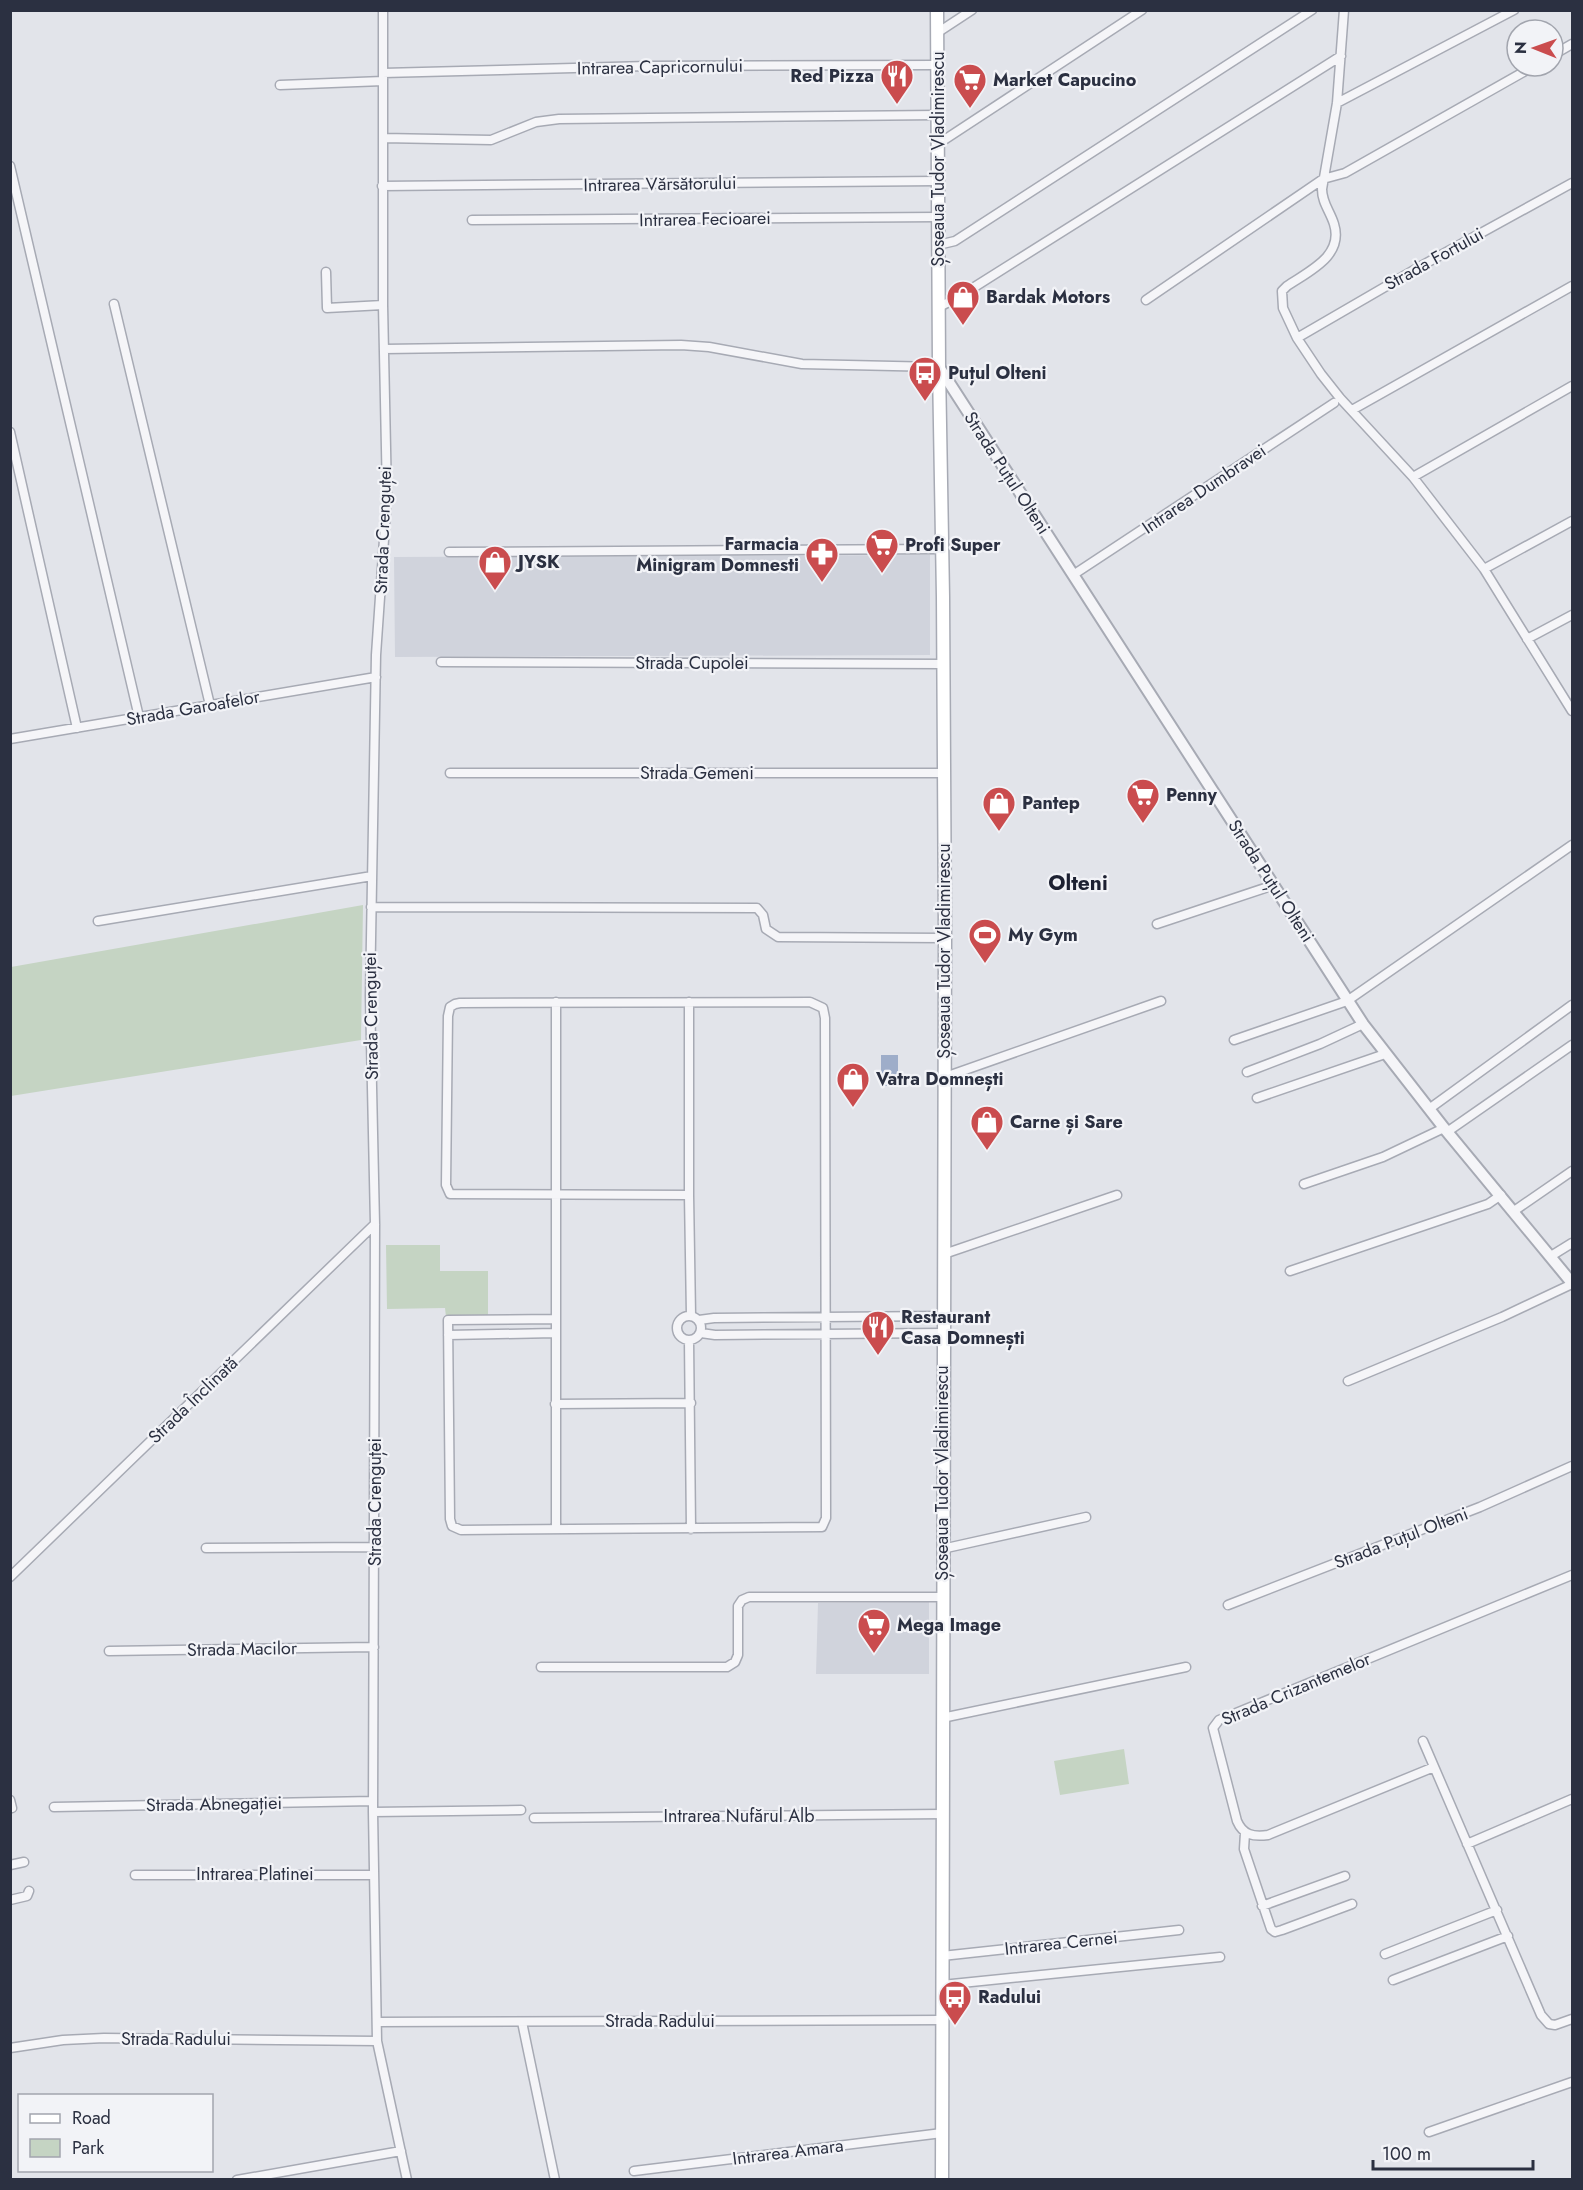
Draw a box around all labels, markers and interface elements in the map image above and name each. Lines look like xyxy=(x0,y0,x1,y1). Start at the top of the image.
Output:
north arrow xyxy=(1505,18,1565,78)
text: N xyxy=(1509,41,1532,54)
street label: Șoseaua Tudor Vladimirescu xyxy=(925,51,951,267)
street label: Intrarea Capricornului xyxy=(577,53,743,81)
restaurant icon: Red Pizza xyxy=(879,58,915,105)
supermarket icon: Market Capucino xyxy=(952,62,988,109)
place label: Red Pizza xyxy=(790,63,874,89)
place label: Market Capucino xyxy=(993,67,1137,93)
street label: Intrarea Vărsătorului xyxy=(583,170,737,198)
street label: Intrarea Fecioarei xyxy=(639,205,771,233)
street label: Strada Fortului xyxy=(1380,221,1488,297)
shop icon: Bardak Motors xyxy=(945,279,981,326)
place label: Bardak Motors xyxy=(986,284,1110,310)
bus stop icon: Puțul Olteni xyxy=(907,355,943,402)
place label: Puțul Olteni xyxy=(948,360,1047,386)
street label: Strada Puțul Olteni xyxy=(958,407,1056,539)
street label: Intrarea Dumbravei xyxy=(1137,438,1271,540)
street label: Strada Crenguței xyxy=(368,465,398,595)
supermarket icon: Profi Super xyxy=(864,527,900,574)
place label: Farmacia Minigram Domnesti xyxy=(636,531,799,578)
place label: Profi Super xyxy=(905,532,1001,558)
pharmacy icon: Farmacia Minigram Domnesti xyxy=(804,536,840,583)
shop icon: JYSK xyxy=(477,544,513,591)
place label: JYSK xyxy=(515,549,560,575)
street label: Strada Cupolei xyxy=(635,650,749,676)
street label: Strada Garoafelor xyxy=(124,683,262,733)
street label: Strada Gemeni xyxy=(640,760,754,786)
supermarket icon: Penny xyxy=(1125,777,1161,824)
place label: Penny xyxy=(1166,782,1218,808)
shop icon: Pantep xyxy=(981,785,1017,832)
place label: Pantep xyxy=(1022,790,1080,816)
street label: Strada Puțul Olteni xyxy=(1222,815,1320,947)
street label: Șoseaua Tudor Vladimirescu xyxy=(931,843,957,1059)
district label: Olteni xyxy=(1048,868,1108,898)
sports icon: My Gym xyxy=(967,917,1003,964)
place label: My Gym xyxy=(1008,922,1078,948)
street label: Strada Crenguței xyxy=(357,952,385,1080)
shop icon: Vatra Domnești xyxy=(835,1061,871,1108)
place label: Vatra Domnești xyxy=(875,1066,1004,1092)
shop icon: Carne și Sare xyxy=(969,1104,1005,1151)
place label: Carne și Sare xyxy=(1010,1109,1123,1135)
place label: Restaurant Casa Domnești xyxy=(901,1304,1025,1351)
restaurant icon: Restaurant Casa Domnești xyxy=(860,1309,896,1356)
street label: Strada Înclinată xyxy=(142,1350,244,1450)
street label: Șoseaua Tudor Vladimirescu xyxy=(929,1365,955,1581)
street label: Strada Crenguței xyxy=(362,1438,388,1566)
street label: Strada Puțul Olteni xyxy=(1330,1500,1472,1576)
supermarket icon: Mega Image xyxy=(856,1607,892,1654)
place label: Mega Image xyxy=(897,1612,1001,1638)
street label: Strada Macilor xyxy=(187,1635,298,1663)
street label: Strada Crizantemelor xyxy=(1217,1645,1375,1732)
street label: Strada Abnegației xyxy=(146,1790,282,1818)
street label: Intrarea Nufărul Alb xyxy=(664,1803,814,1829)
street label: Intrarea Platinei xyxy=(196,1861,314,1887)
street label: Intrarea Cernei xyxy=(1003,1924,1119,1962)
bus stop icon: Radului xyxy=(937,1979,973,2026)
place label: Radului xyxy=(978,1984,1041,2010)
street label: Strada Radului xyxy=(605,2008,715,2034)
street label: Strada Radului xyxy=(121,2026,231,2052)
legend xyxy=(18,2094,213,2172)
text: Road xyxy=(72,2105,111,2131)
street label: Intrarea Amara xyxy=(731,2132,845,2172)
scale bar xyxy=(1373,2133,1534,2171)
text: Park xyxy=(72,2135,104,2161)
text: 100 m xyxy=(1382,2141,1431,2167)

